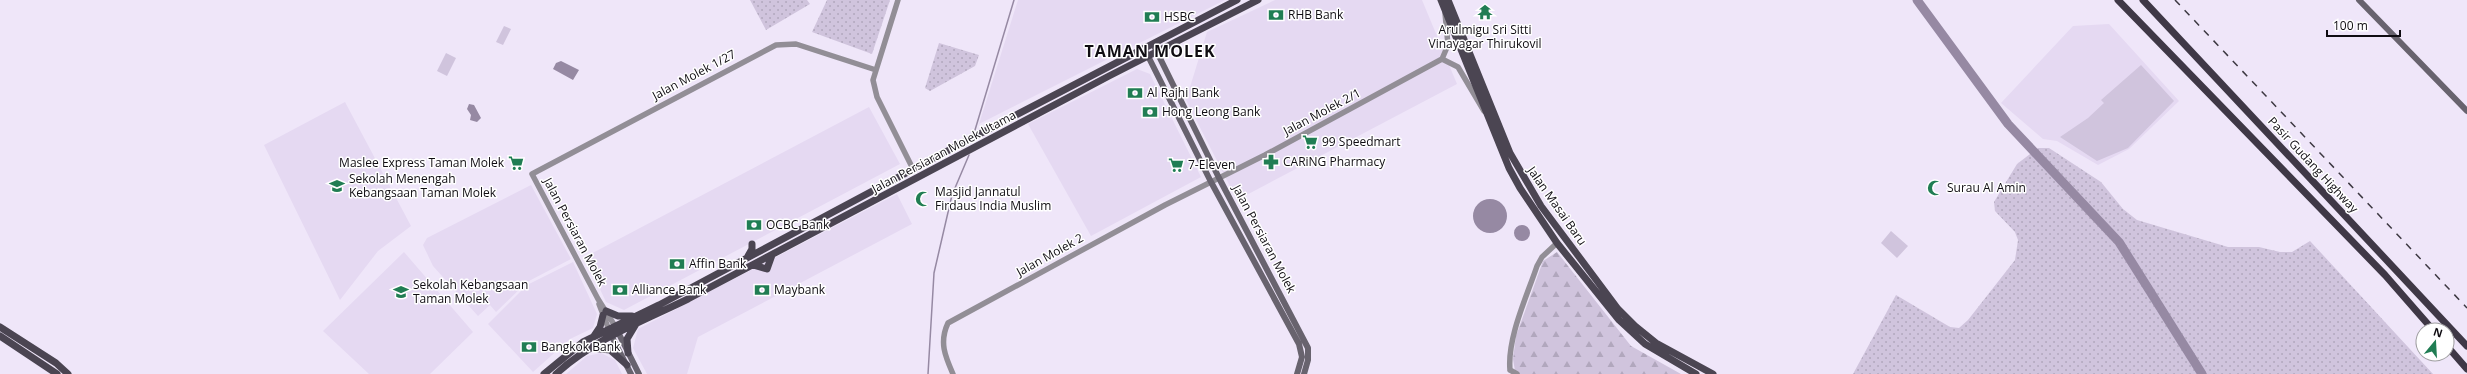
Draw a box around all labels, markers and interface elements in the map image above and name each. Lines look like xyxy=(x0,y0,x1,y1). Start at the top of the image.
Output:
temple icon: Arulmigu Sri Sitti Vinayagar Thirukovil xyxy=(1476,3,1494,21)
bank icon: RHB Bank xyxy=(1267,6,1285,24)
place label: RHB Bank xyxy=(1288,6,1344,23)
bank icon: HSBC xyxy=(1143,8,1161,26)
place label: HSBC xyxy=(1164,8,1195,25)
scale bar xyxy=(2327,12,2400,38)
text: 100 m xyxy=(2333,17,2368,34)
place label: Arulmigu Sri Sitti Vinayagar Thirukovil xyxy=(1429,21,1541,52)
district label: TAMAN MOLEK xyxy=(1084,40,1216,62)
street label: Jalan Molek 1/27 xyxy=(648,45,739,104)
bank icon: Al Rajhi Bank xyxy=(1126,84,1144,102)
place label: Al Rajhi Bank xyxy=(1147,84,1220,101)
street label: Jalan Molek 2/1 xyxy=(1279,84,1363,140)
bank icon: Hong Leong Bank xyxy=(1141,103,1159,121)
place label: Hong Leong Bank xyxy=(1162,103,1261,120)
street label: Jalan Persiaran Molek Utama xyxy=(868,106,1019,197)
street label: Pasir Gudang Highway xyxy=(2264,113,2363,217)
supermarket icon: 99 Speedmart xyxy=(1301,133,1319,151)
place label: 99 Speedmart xyxy=(1322,133,1401,150)
pharmacy icon: CARiNG Pharmacy xyxy=(1262,153,1280,171)
place label: CARiNG Pharmacy xyxy=(1283,153,1386,170)
place label: Maslee Express Taman Molek xyxy=(339,154,505,171)
supermarket icon: Maslee Express Taman Molek xyxy=(507,154,525,172)
supermarket icon: 7-Eleven xyxy=(1167,156,1185,174)
place label: 7-Eleven xyxy=(1188,156,1235,173)
street label: Jalan Masai Baru xyxy=(1523,162,1591,249)
place label: Sekolah Menengah Kebangsaan Taman Molek xyxy=(349,170,497,201)
street label: Jalan Persiaran Molek xyxy=(539,174,612,290)
school or university icon: Sekolah Menengah Kebangsaan Taman Molek xyxy=(328,177,346,195)
mosque icon: Surau Al Amin xyxy=(1926,179,1944,197)
place label: Surau Al Amin xyxy=(1947,179,2026,196)
street label: Jalan Persiaran Molek xyxy=(1228,181,1301,297)
place label: Masjid Jannatul Firdaus India Muslim xyxy=(935,183,1051,214)
mosque icon: Masjid Jannatul Firdaus India Muslim xyxy=(914,190,932,208)
bank icon: OCBC Bank xyxy=(745,216,763,234)
place label: OCBC Bank xyxy=(766,216,830,233)
street label: Jalan Molek 2 xyxy=(1012,229,1086,280)
bank icon: Affin Bank xyxy=(668,255,686,273)
place label: Affin Bank xyxy=(689,255,747,272)
place label: Sekolah Kebangsaan Taman Molek xyxy=(413,276,528,307)
bank icon: Alliance Bank xyxy=(611,281,629,299)
place label: Alliance Bank xyxy=(632,281,707,298)
bank icon: Maybank xyxy=(753,281,771,299)
place label: Maybank xyxy=(774,281,826,298)
school or university icon: Sekolah Kebangsaan Taman Molek xyxy=(392,283,410,301)
north arrow xyxy=(2415,322,2455,362)
text: N xyxy=(2432,323,2445,341)
bank icon: Bangkok Bank xyxy=(520,338,538,356)
place label: Bangkok Bank xyxy=(541,338,621,355)

